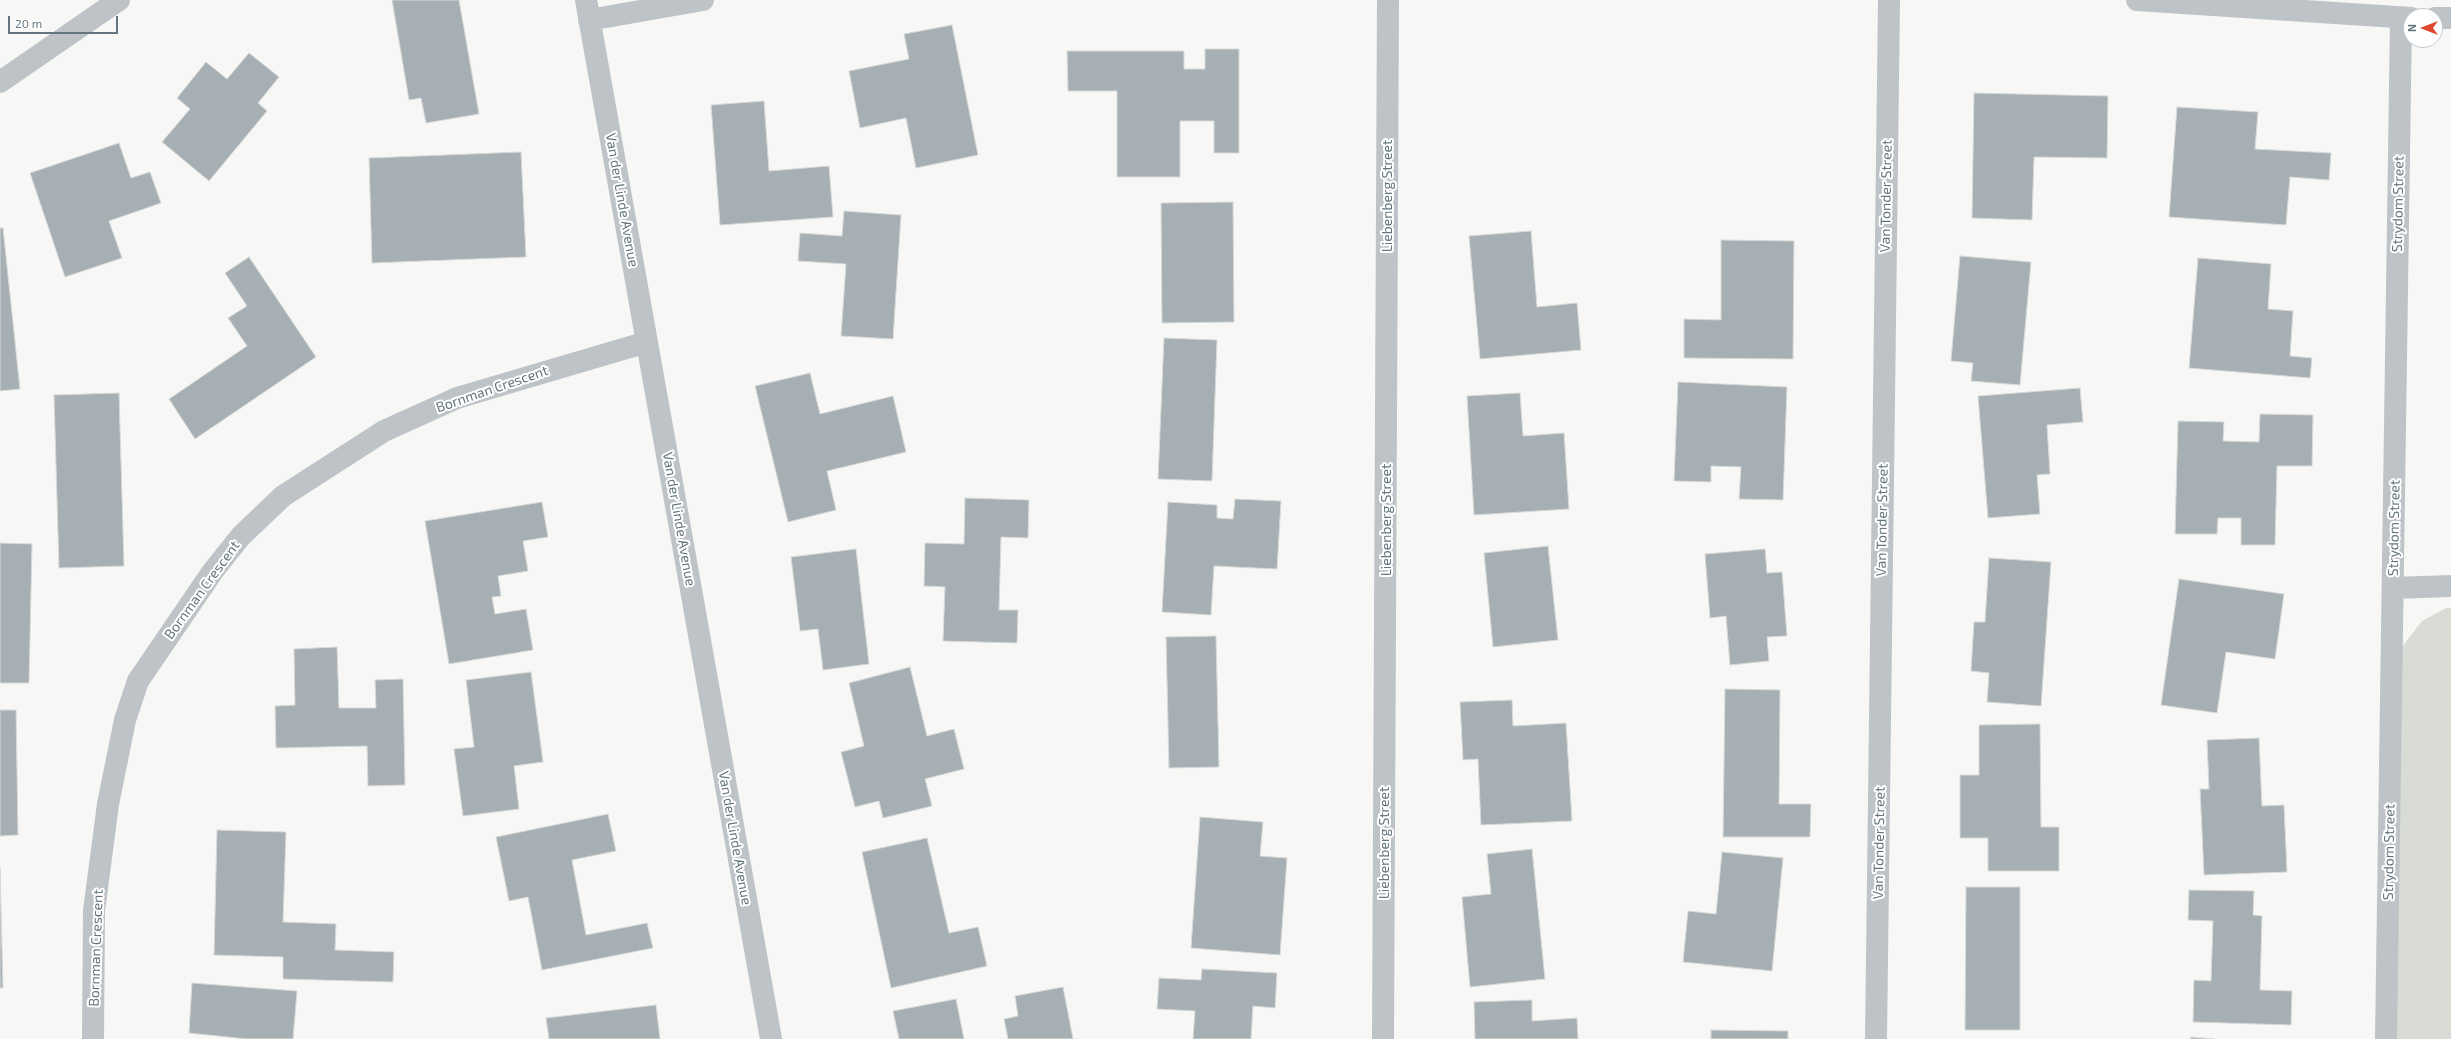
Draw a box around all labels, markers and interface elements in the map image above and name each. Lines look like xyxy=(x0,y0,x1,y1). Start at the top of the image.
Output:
scale bar xyxy=(10,8,120,34)
north arrow xyxy=(2403,8,2443,48)
text: 20 m xyxy=(15,16,42,30)
text: N xyxy=(2405,24,2418,32)
street label: Van der Linde Avenue xyxy=(602,132,642,268)
street label: Van Tonder Street xyxy=(1877,139,1895,253)
street label: Liebenberg Street xyxy=(1379,140,1395,252)
street label: Strydom Street xyxy=(2389,156,2407,252)
street label: Bornman Crescent xyxy=(434,362,550,416)
street label: Van der Linde Avenue xyxy=(659,451,699,587)
street label: Van Tonder Street xyxy=(1873,463,1891,577)
street label: Liebenberg Street xyxy=(1378,464,1394,576)
street label: Strydom Street xyxy=(2385,480,2403,576)
street label: Bornman Crescent xyxy=(161,538,243,642)
street label: Van der Linde Avenue xyxy=(715,770,755,906)
street label: Van Tonder Street xyxy=(1870,786,1888,900)
street label: Liebenberg Street xyxy=(1376,787,1392,899)
street label: Strydom Street xyxy=(2380,804,2398,900)
street label: Bornman Crescent xyxy=(86,889,106,1007)

